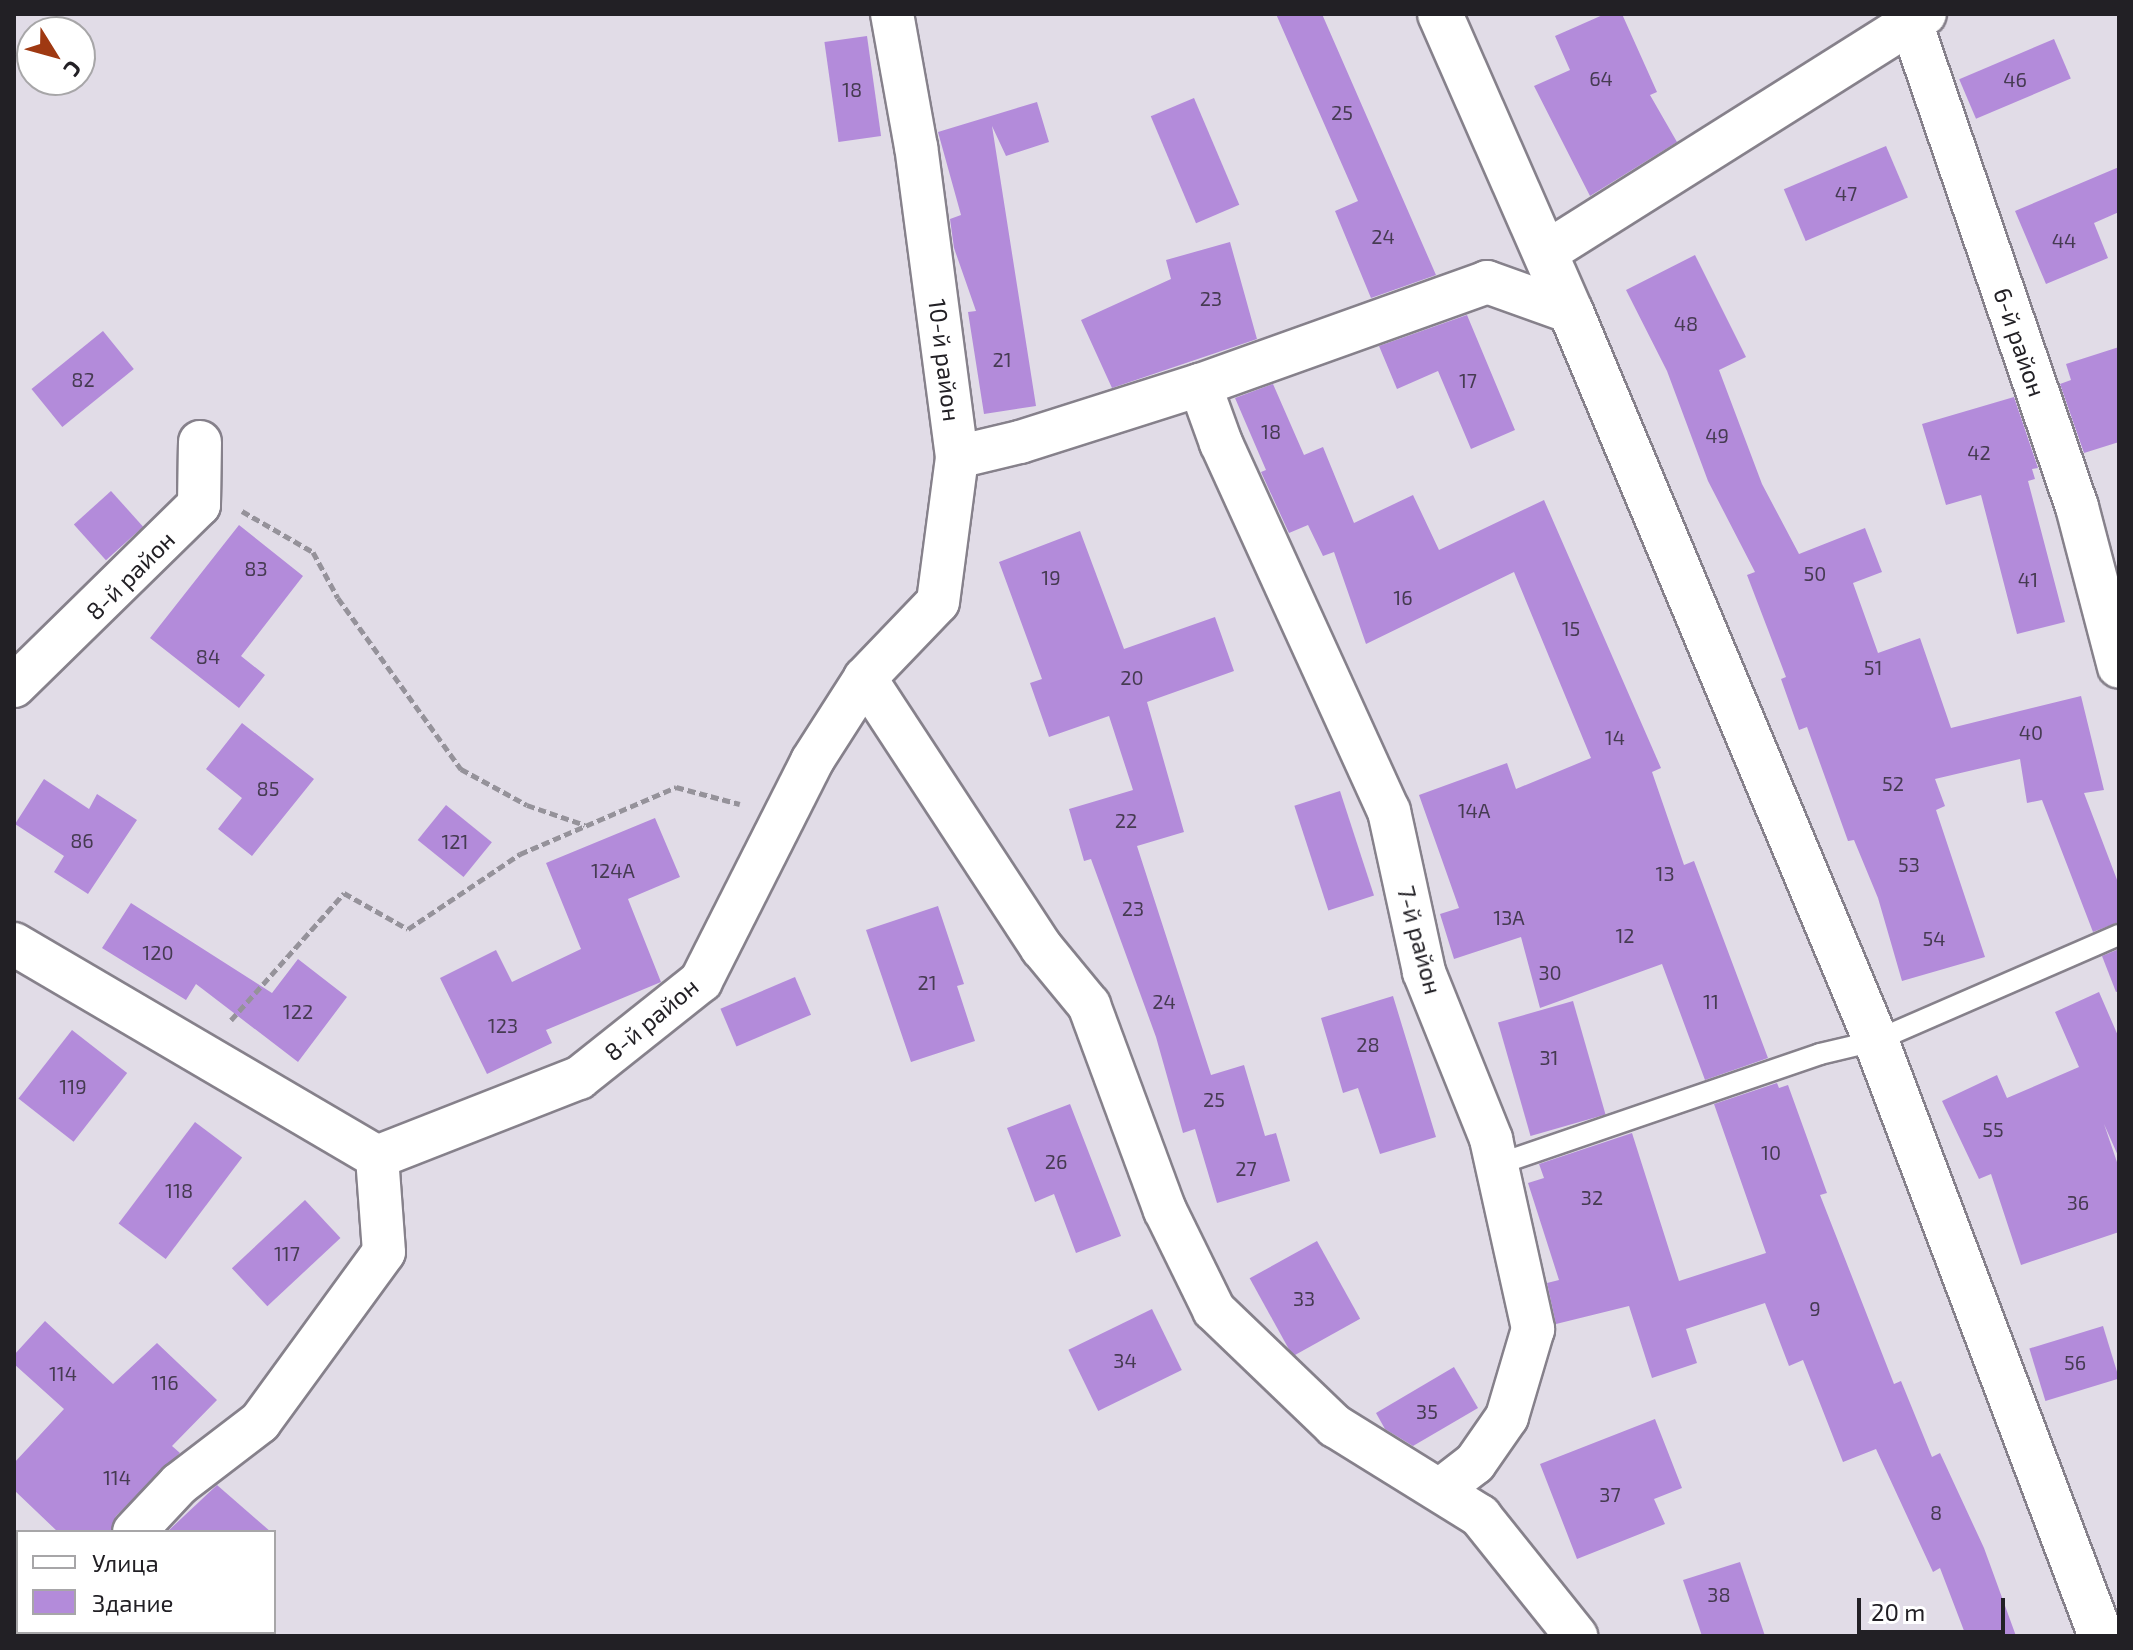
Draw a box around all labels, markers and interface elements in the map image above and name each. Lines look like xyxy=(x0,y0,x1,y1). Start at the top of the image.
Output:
north arrow xyxy=(16,16,96,96)
text: С xyxy=(59,56,88,82)
house number: 64 xyxy=(1589,66,1613,90)
house number: 46 xyxy=(2003,67,2027,91)
house number: 18 xyxy=(842,77,862,101)
house number: 25 xyxy=(1331,100,1353,124)
house number: 47 xyxy=(1835,181,1857,205)
house number: 24 xyxy=(1371,224,1395,248)
house number: 44 xyxy=(2052,228,2076,252)
street label: 6-й район xyxy=(1988,284,2052,400)
house number: 23 xyxy=(1200,286,1222,310)
street label: 10-й район xyxy=(923,297,967,423)
house number: 48 xyxy=(1674,311,1698,335)
house number: 21 xyxy=(992,347,1012,371)
house number: 82 xyxy=(71,367,95,391)
house number: 17 xyxy=(1459,368,1477,392)
house number: 18 xyxy=(1261,419,1281,443)
house number: 49 xyxy=(1705,423,1729,447)
house number: 42 xyxy=(1967,440,1991,464)
street label: 8-й район xyxy=(80,525,180,625)
house number: 83 xyxy=(244,556,268,580)
house number: 50 xyxy=(1804,561,1826,585)
house number: 19 xyxy=(1041,565,1061,589)
house number: 41 xyxy=(2018,567,2038,591)
house number: 16 xyxy=(1393,585,1413,609)
house number: 15 xyxy=(1562,616,1580,640)
house number: 84 xyxy=(196,644,220,668)
house number: 51 xyxy=(1864,655,1882,679)
house number: 20 xyxy=(1120,665,1144,689)
house number: 40 xyxy=(2019,720,2043,744)
house number: 14 xyxy=(1605,725,1625,749)
house number: 52 xyxy=(1882,771,1904,795)
house number: 85 xyxy=(257,776,279,800)
house number: 14А xyxy=(1458,798,1490,822)
house number: 22 xyxy=(1115,808,1137,832)
house number: 86 xyxy=(70,828,94,852)
house number: 121 xyxy=(441,829,469,853)
house number: 53 xyxy=(1898,852,1920,876)
house number: 124А xyxy=(591,858,635,882)
house number: 13 xyxy=(1655,861,1675,885)
street label: 7-й район xyxy=(1392,883,1448,997)
house number: 23 xyxy=(1122,896,1144,920)
house number: 13А xyxy=(1493,905,1525,929)
house number: 12 xyxy=(1615,923,1635,947)
house number: 54 xyxy=(1922,926,1946,950)
house number: 120 xyxy=(142,940,174,964)
house number: 30 xyxy=(1538,960,1562,984)
house number: 21 xyxy=(917,970,937,994)
street label: 8-й район xyxy=(598,971,704,1067)
house number: 24 xyxy=(1152,989,1176,1013)
house number: 11 xyxy=(1703,989,1719,1013)
house number: 122 xyxy=(283,999,313,1023)
house number: 123 xyxy=(488,1013,518,1037)
house number: 28 xyxy=(1356,1032,1380,1056)
house number: 31 xyxy=(1539,1045,1559,1069)
house number: 119 xyxy=(59,1074,87,1098)
house number: 25 xyxy=(1203,1087,1225,1111)
house number: 55 xyxy=(1982,1117,2004,1141)
house number: 10 xyxy=(1761,1140,1781,1164)
house number: 26 xyxy=(1045,1149,1067,1173)
house number: 27 xyxy=(1235,1156,1257,1180)
house number: 118 xyxy=(165,1178,193,1202)
house number: 32 xyxy=(1581,1185,1603,1209)
house number: 36 xyxy=(2067,1190,2089,1214)
house number: 117 xyxy=(274,1241,300,1265)
house number: 33 xyxy=(1293,1286,1315,1310)
house number: 9 xyxy=(1809,1296,1821,1320)
house number: 34 xyxy=(1113,1348,1137,1372)
house number: 56 xyxy=(2064,1350,2086,1374)
house number: 114 xyxy=(49,1361,77,1385)
house number: 116 xyxy=(151,1370,179,1394)
house number: 35 xyxy=(1416,1399,1438,1423)
house number: 114 xyxy=(103,1465,131,1489)
house number: 37 xyxy=(1599,1482,1621,1506)
house number: 8 xyxy=(1930,1500,1942,1524)
legend xyxy=(16,1530,276,1634)
text: Улица xyxy=(92,1548,159,1577)
house number: 38 xyxy=(1707,1582,1731,1606)
scale bar xyxy=(1861,1582,2009,1632)
text: Здание xyxy=(92,1588,174,1617)
text: 20 m xyxy=(1871,1597,1925,1626)

